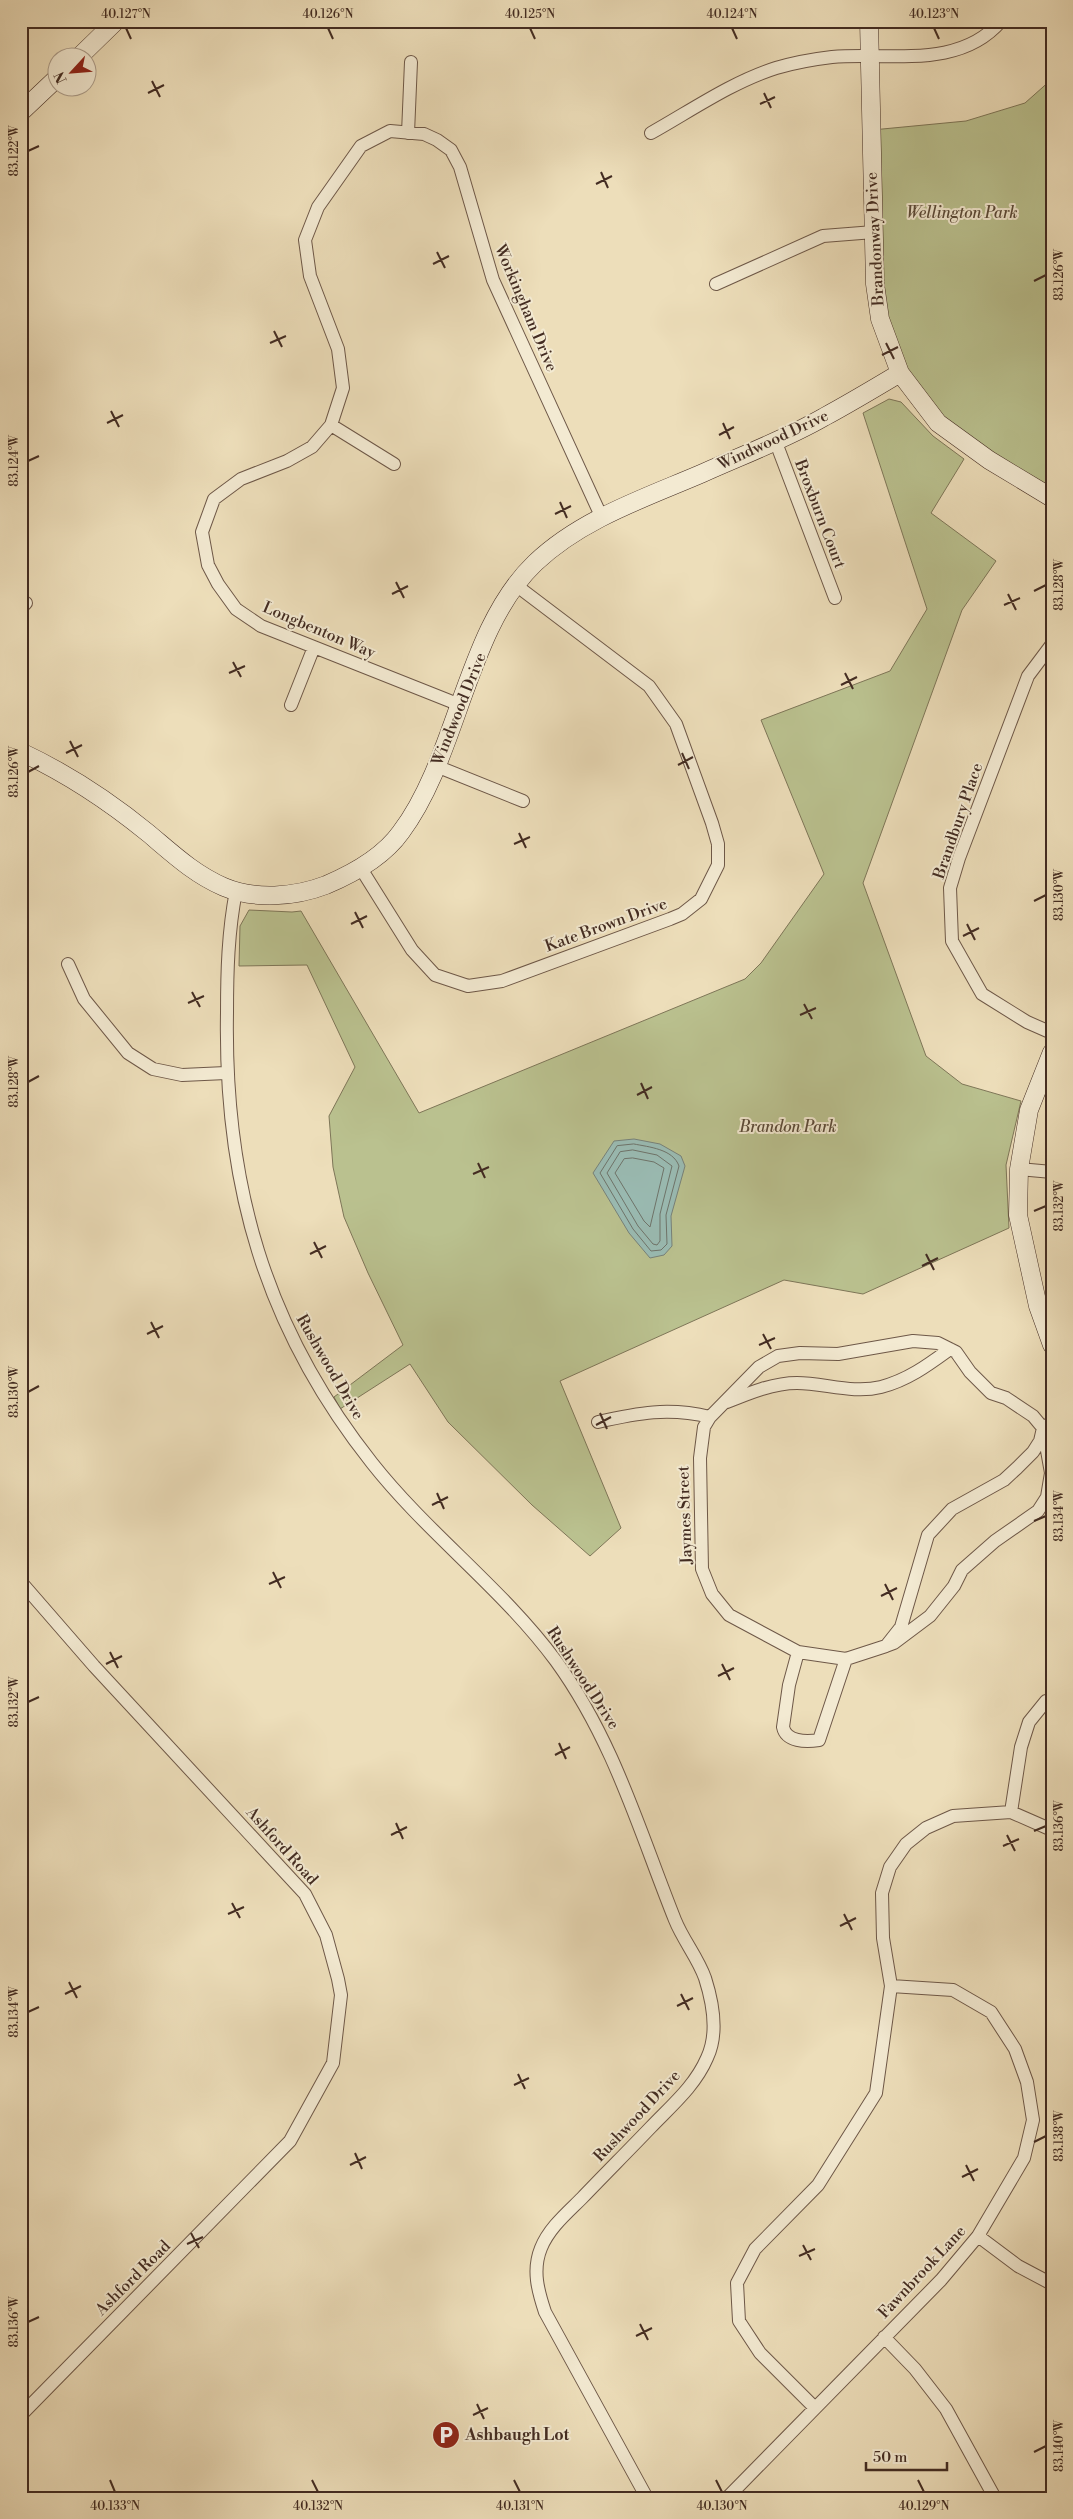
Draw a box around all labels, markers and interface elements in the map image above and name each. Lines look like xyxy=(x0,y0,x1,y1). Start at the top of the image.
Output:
text: 40.127°N xyxy=(101,7,151,22)
text: 40.126°N xyxy=(303,7,353,22)
text: 40.125°N xyxy=(505,7,555,22)
text: 40.124°N xyxy=(707,7,757,22)
text: 40.123°N xyxy=(909,7,959,22)
north arrow xyxy=(48,48,98,98)
text: N xyxy=(51,68,72,86)
text: 83.122°W xyxy=(7,124,22,177)
street label: Brandonway Drive xyxy=(862,171,889,308)
park label: Wellington Park xyxy=(906,203,1018,223)
street label: Workingham Drive xyxy=(490,240,562,375)
text: 83.126°W xyxy=(1052,248,1067,301)
street label: Windwood Drive xyxy=(713,406,832,475)
text: 83.124°W xyxy=(7,434,22,487)
street label: Broxburn Court xyxy=(790,456,850,572)
text: 83.128°W xyxy=(1052,558,1067,611)
street label: Longbenton Way xyxy=(260,597,379,663)
street label: Windwood Drive xyxy=(427,650,491,769)
text: 83.126°W xyxy=(7,745,22,798)
street label: Brandbury Place xyxy=(928,760,987,883)
text: 83.130°W xyxy=(1052,868,1067,921)
street label: Kate Brown Drive xyxy=(542,894,670,956)
text: 83.128°W xyxy=(7,1055,22,1108)
park label: Brandon Park xyxy=(738,1117,837,1137)
text: 83.132°W xyxy=(1052,1180,1067,1231)
street label: Rushwood Drive xyxy=(292,1311,368,1423)
text: 83.130°W xyxy=(7,1365,22,1418)
street label: Jaymes Street xyxy=(673,1465,697,1566)
text: 83.134°W xyxy=(1052,1489,1067,1542)
street label: Rushwood Drive xyxy=(542,1623,624,1733)
text: 83.132°W xyxy=(7,1676,22,1727)
text: 83.136°W xyxy=(1052,1799,1067,1852)
street label: Ashford Road xyxy=(241,1802,322,1889)
text: 83.134°W xyxy=(7,1985,22,2038)
street label: Rushwood Drive xyxy=(589,2066,685,2166)
text: 83.138°W xyxy=(1052,2109,1067,2162)
street label: Fawnbrook Lane xyxy=(874,2221,970,2323)
street label: Ashford Road xyxy=(90,2236,175,2321)
text: 83.136°W xyxy=(7,2295,22,2348)
text: 83.140°W xyxy=(1052,2419,1067,2472)
parking icon: Ashbaugh Lot xyxy=(431,2420,461,2450)
place label: Ashbaugh Lot xyxy=(464,2425,569,2445)
scale bar xyxy=(866,2439,947,2471)
text: 50 m xyxy=(873,2448,907,2467)
text: 40.133°N xyxy=(90,2499,140,2514)
text: 40.132°N xyxy=(293,2499,343,2514)
text: 40.131°N xyxy=(496,2499,544,2514)
text: 40.130°N xyxy=(696,2499,748,2514)
text: 40.129°N xyxy=(899,2499,949,2514)

